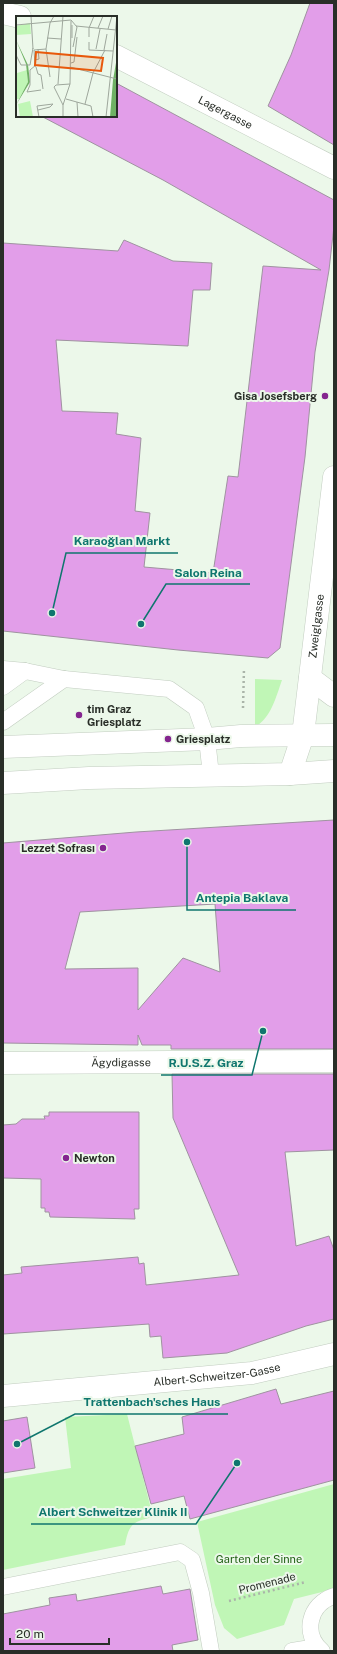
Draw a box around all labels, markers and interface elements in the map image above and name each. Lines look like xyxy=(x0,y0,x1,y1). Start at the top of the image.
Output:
inset map xyxy=(16,16,117,117)
street label: Lagergasse xyxy=(196,93,255,131)
place label: Gisa Josefsberg xyxy=(234,390,317,402)
marker: Gisa Josefsberg xyxy=(320,391,330,401)
callout: Karaoğlan Markt xyxy=(66,529,178,553)
text: Karaoğlan Markt xyxy=(74,534,170,548)
callout: Salon Reina xyxy=(166,560,250,584)
text: Salon Reina xyxy=(174,566,242,580)
street label: Zweiglgasse xyxy=(306,593,326,659)
place label: tim Graz Griesplatz xyxy=(87,703,142,728)
marker: tim Graz Griesplatz xyxy=(74,710,84,720)
place label: Griesplatz xyxy=(176,733,231,745)
marker: Griesplatz xyxy=(163,734,173,744)
place label: Lezzet Sofrası xyxy=(21,842,95,854)
marker: Lezzet Sofrası xyxy=(98,843,108,853)
callout: Antepia Baklava xyxy=(187,886,296,910)
text: Antepia Baklava xyxy=(196,891,288,905)
callout: R.U.S.Z. Graz xyxy=(161,1051,252,1075)
street label: Ägydigasse xyxy=(91,1055,151,1068)
text: R.U.S.Z. Graz xyxy=(168,1056,244,1070)
place label: Newton xyxy=(74,1152,115,1164)
marker: Newton xyxy=(61,1153,71,1163)
street label: Albert-Schweitzer-Gasse xyxy=(153,1361,282,1388)
callout: Trattenbach'sches Haus xyxy=(75,1390,228,1414)
text: Trattenbach'sches Haus xyxy=(84,1395,220,1409)
callout: Albert Schweitzer Klinik II xyxy=(31,1500,196,1524)
text: Albert Schweitzer Klinik II xyxy=(38,1505,188,1519)
park label: Garten der Sinne xyxy=(216,1553,302,1565)
street label: Promenade xyxy=(237,1570,297,1596)
scale bar xyxy=(10,1620,109,1646)
text: 20 m xyxy=(16,1627,44,1641)

